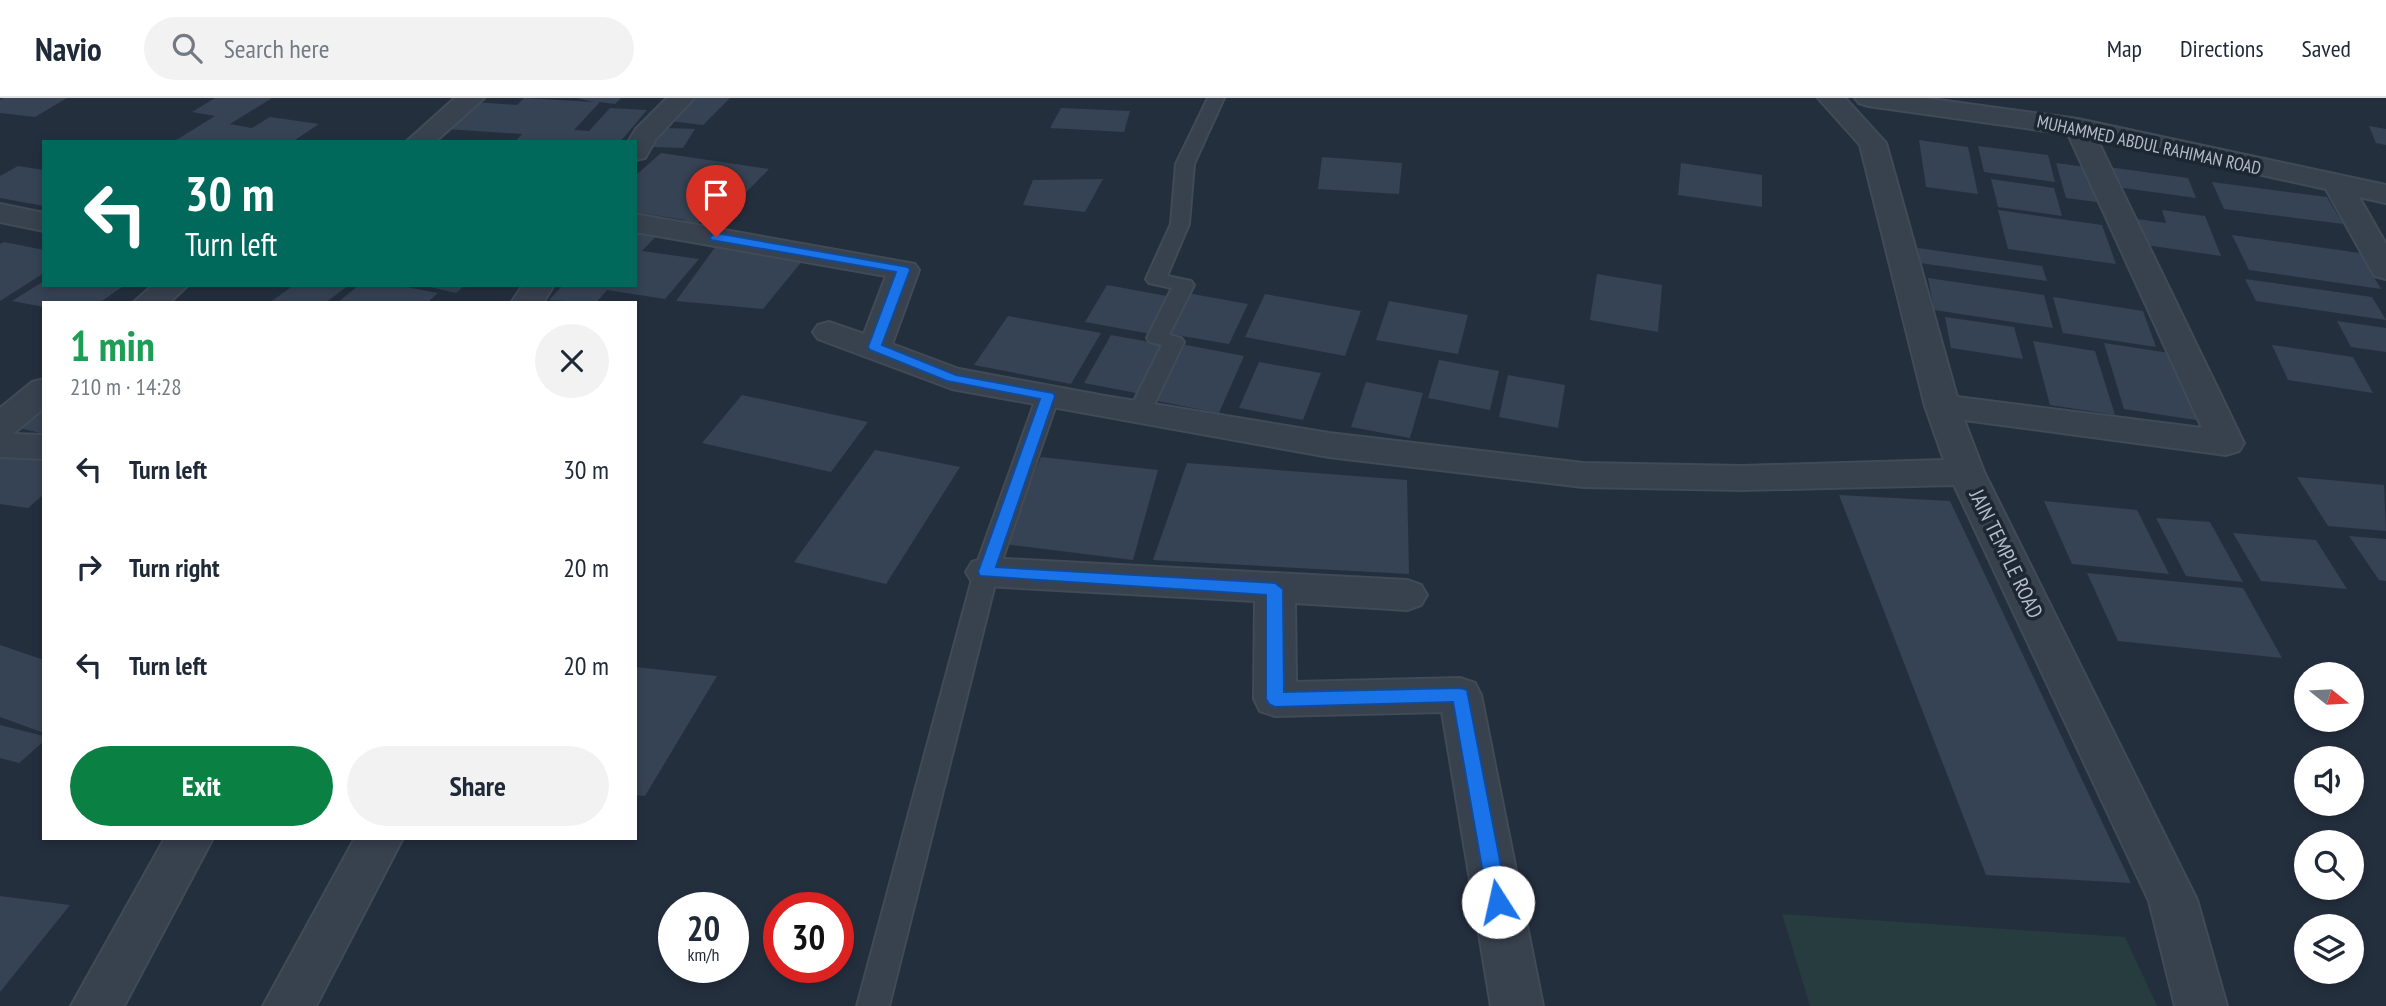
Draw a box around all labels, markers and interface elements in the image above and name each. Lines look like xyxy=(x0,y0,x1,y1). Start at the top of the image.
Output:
search box xyxy=(144,17,634,80)
text: Navio xyxy=(35,27,102,70)
icon: search xyxy=(168,29,206,67)
text: Search here xyxy=(224,32,329,65)
text: Map xyxy=(2107,33,2142,64)
text: Directions xyxy=(2180,33,2264,64)
text: Saved xyxy=(2302,33,2351,64)
street label: MUHAMMED ABDUL RAHIMAN ROAD xyxy=(2035,109,2263,180)
text: 30 m xyxy=(185,161,274,225)
pin xyxy=(686,165,746,237)
icon: left xyxy=(70,168,161,259)
icon: arrive xyxy=(697,176,735,214)
text: Turn left xyxy=(185,223,277,265)
text: 1 min xyxy=(70,318,155,373)
button: close xyxy=(535,324,609,398)
text: 210 m · 14:28 xyxy=(70,372,182,401)
icon: left xyxy=(70,450,108,488)
text: Turn left xyxy=(129,453,207,486)
text: 30 m xyxy=(563,453,609,486)
street label: JAIN TEMPLE ROAD xyxy=(1963,484,2049,623)
icon: right xyxy=(70,548,108,586)
text: Turn right xyxy=(129,551,220,584)
text: 20 m xyxy=(563,551,609,584)
icon: left xyxy=(70,646,108,684)
text: Turn left xyxy=(129,649,207,682)
text: 20 m xyxy=(563,649,609,682)
north arrow xyxy=(2294,662,2364,732)
map controls xyxy=(2294,662,2364,984)
button: Exit xyxy=(70,746,333,826)
button: Share xyxy=(347,746,609,826)
button: sound xyxy=(2294,746,2364,816)
button: search xyxy=(2294,830,2364,900)
position arrow xyxy=(1461,865,1535,939)
speed limit sign: 30 xyxy=(763,892,854,983)
text: 20 xyxy=(687,905,720,951)
button: layers xyxy=(2294,914,2364,984)
text: km/h xyxy=(688,943,719,966)

